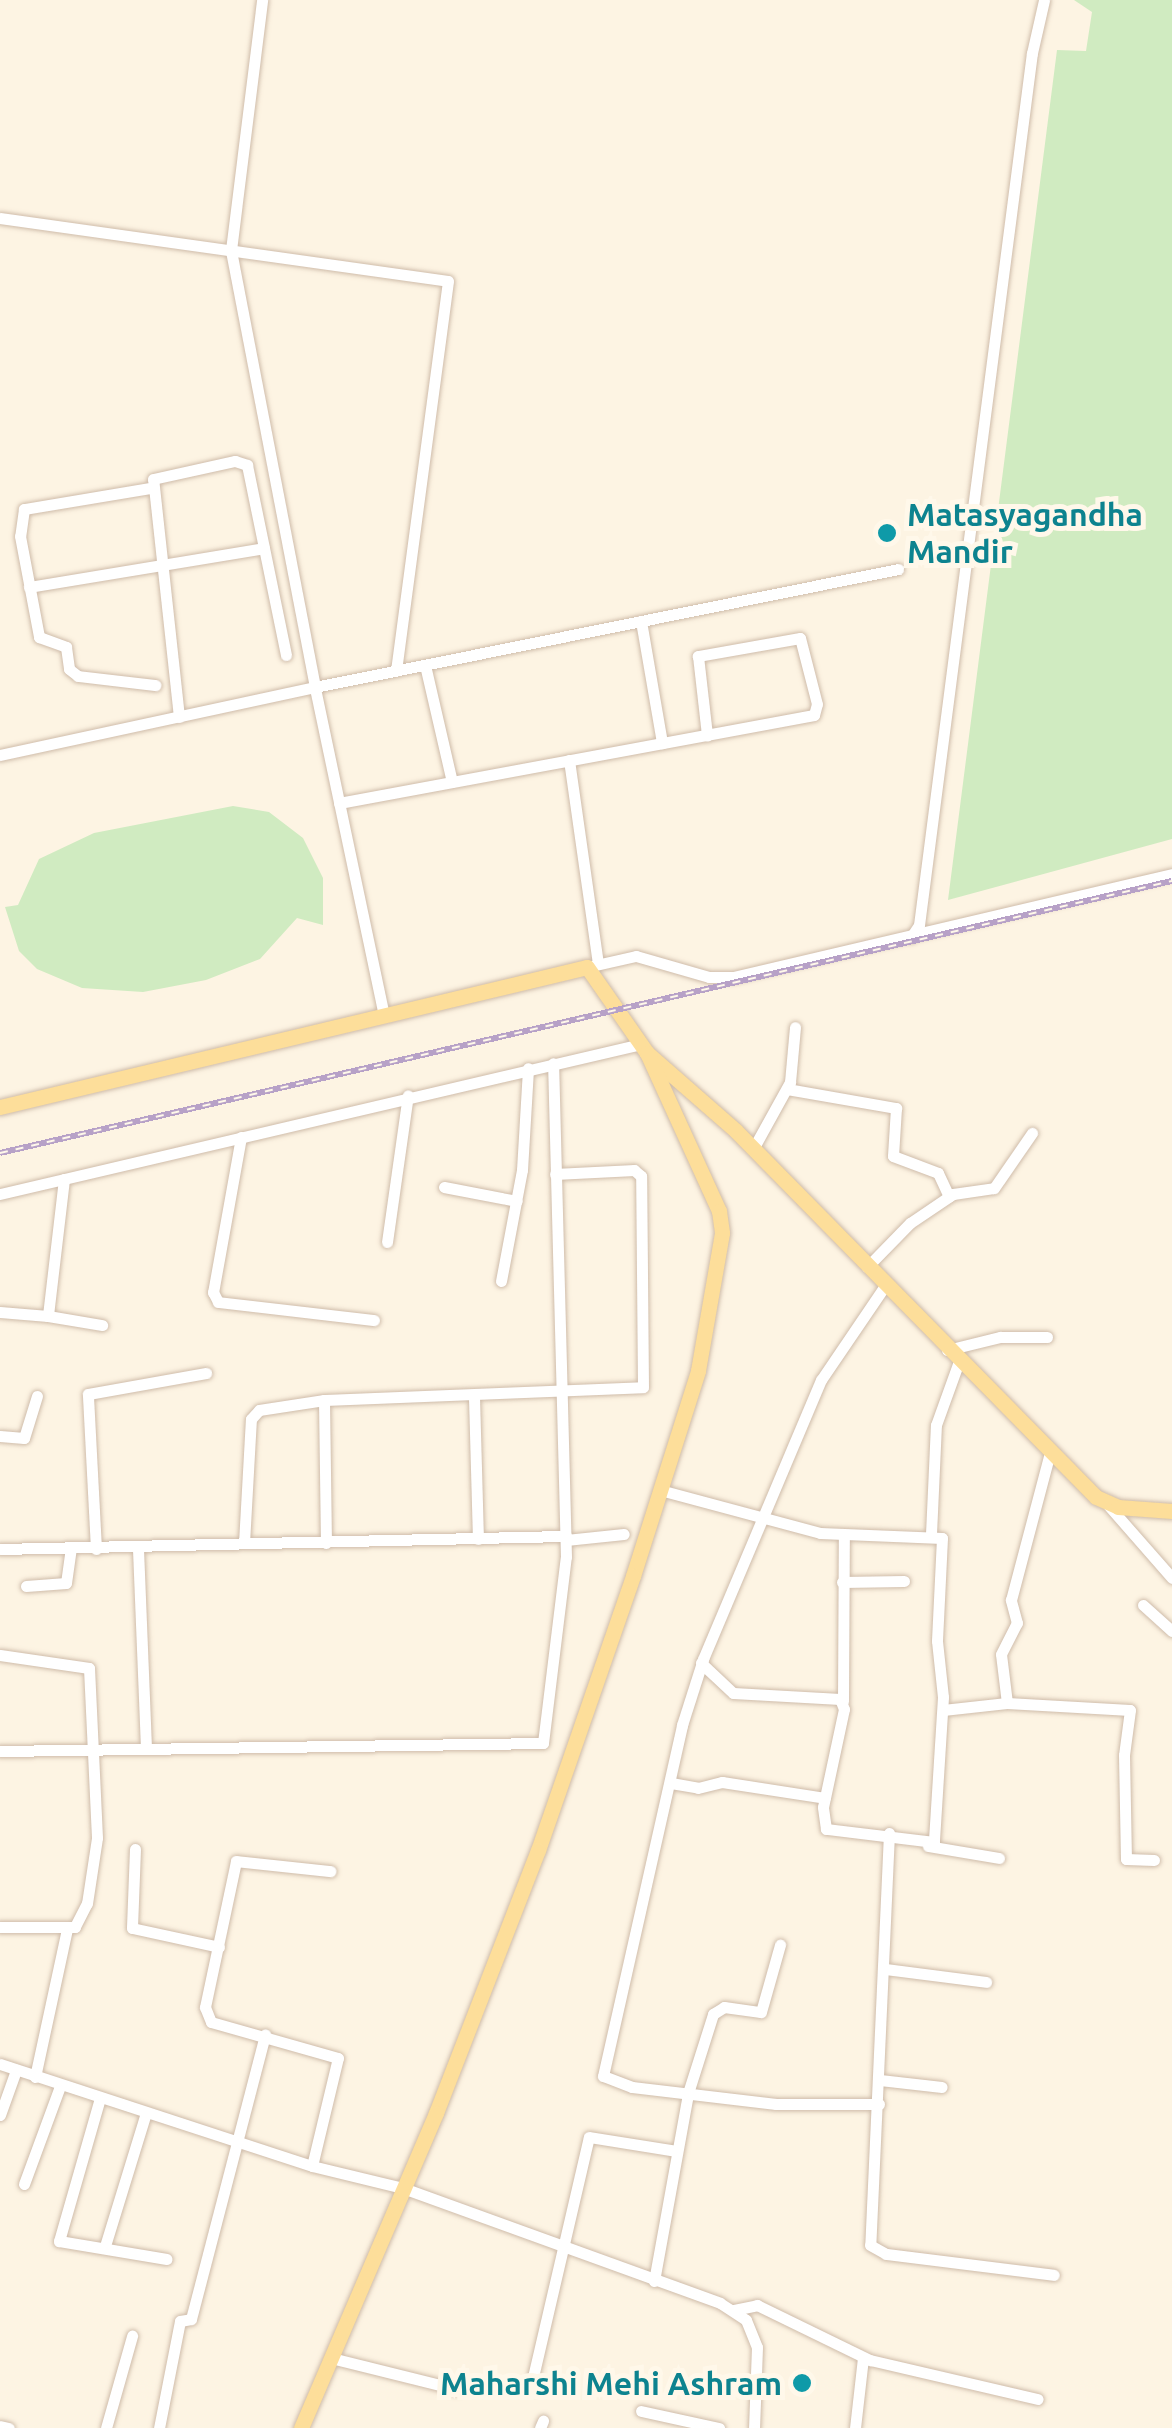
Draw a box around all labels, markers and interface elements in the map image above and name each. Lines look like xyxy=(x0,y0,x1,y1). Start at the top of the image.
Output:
place label: Matasyagandha Mandir xyxy=(907,496,1143,571)
marker: Matasyagandha Mandir xyxy=(876,522,898,544)
place label: Maharshi Mehi Ashram xyxy=(440,2364,782,2402)
marker: Maharshi Mehi Ashram xyxy=(791,2372,813,2394)

